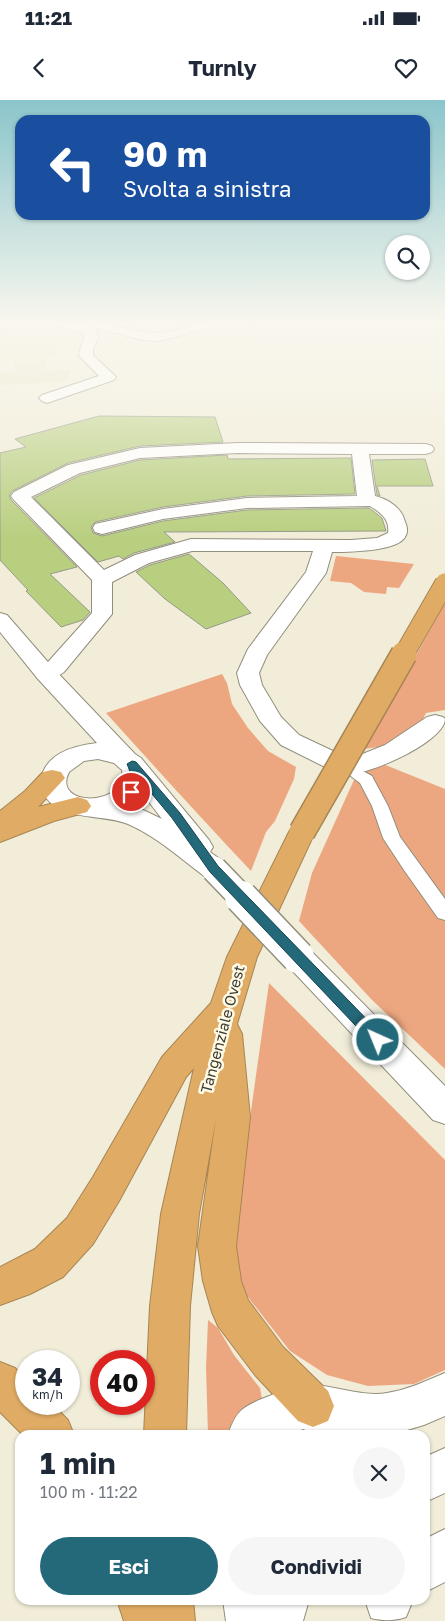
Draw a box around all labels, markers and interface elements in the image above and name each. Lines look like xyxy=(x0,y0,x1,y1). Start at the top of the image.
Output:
text: 11:21 xyxy=(25,6,72,29)
icon: back xyxy=(25,54,53,82)
text: Turnly xyxy=(188,54,257,81)
icon: heart xyxy=(392,54,420,82)
text: 90 m xyxy=(123,133,207,175)
icon: left xyxy=(40,135,105,200)
text: Svolta a sinistra xyxy=(123,175,291,202)
map controls xyxy=(385,235,430,280)
button: search xyxy=(385,235,430,280)
pin xyxy=(110,771,152,813)
icon: arrive xyxy=(117,778,145,806)
street label: Tangenziale Ovest xyxy=(196,963,248,1095)
position arrow xyxy=(351,1013,403,1065)
speed limit sign: 40 xyxy=(90,1350,155,1415)
text: 34 xyxy=(32,1361,63,1392)
text: km/h xyxy=(32,1387,63,1402)
text: 1 min xyxy=(40,1445,116,1481)
button: close xyxy=(353,1447,405,1499)
text: 100 m · 11:22 xyxy=(40,1482,137,1502)
button: Esci xyxy=(40,1537,218,1595)
button: Condividi xyxy=(228,1537,405,1595)

